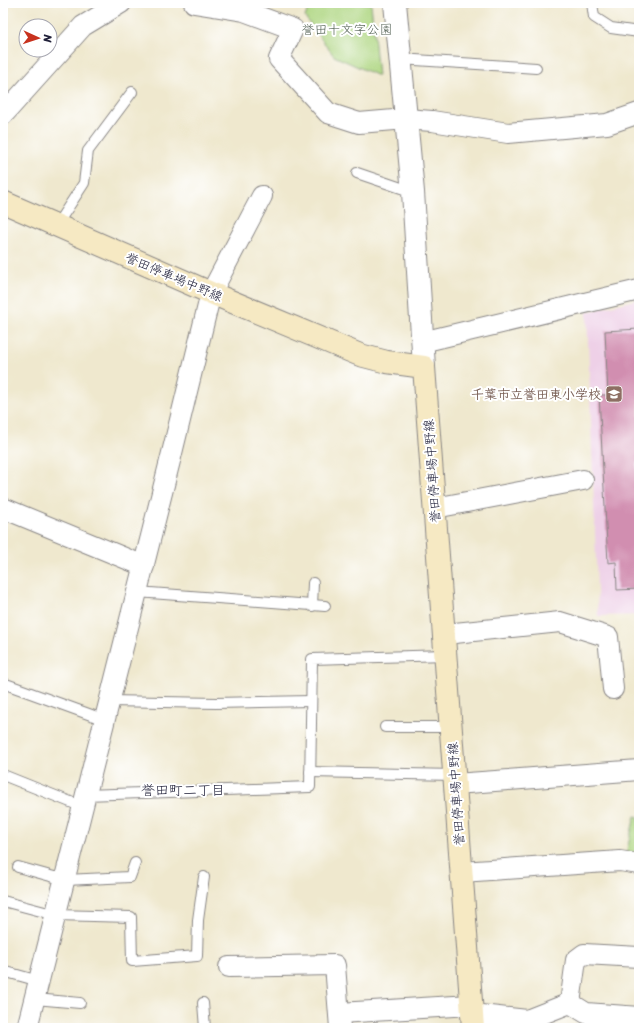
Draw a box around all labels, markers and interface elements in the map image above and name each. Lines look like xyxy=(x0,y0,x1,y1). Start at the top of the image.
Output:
north arrow xyxy=(18,18,58,58)
park label: 誉田十文字公園 xyxy=(301,18,393,41)
text: N xyxy=(38,33,57,43)
street label: 誉田停車場中野線 xyxy=(122,246,227,308)
place label: 千葉市立誉田東小学校 xyxy=(471,383,601,406)
school or university icon: 千葉市立誉田東小学校 xyxy=(604,384,624,404)
street label: 誉田停車場中野線 xyxy=(417,417,447,524)
street label: 誉田停車場中野線 xyxy=(441,740,471,847)
district label: 誉田町二丁目 xyxy=(141,778,225,803)

